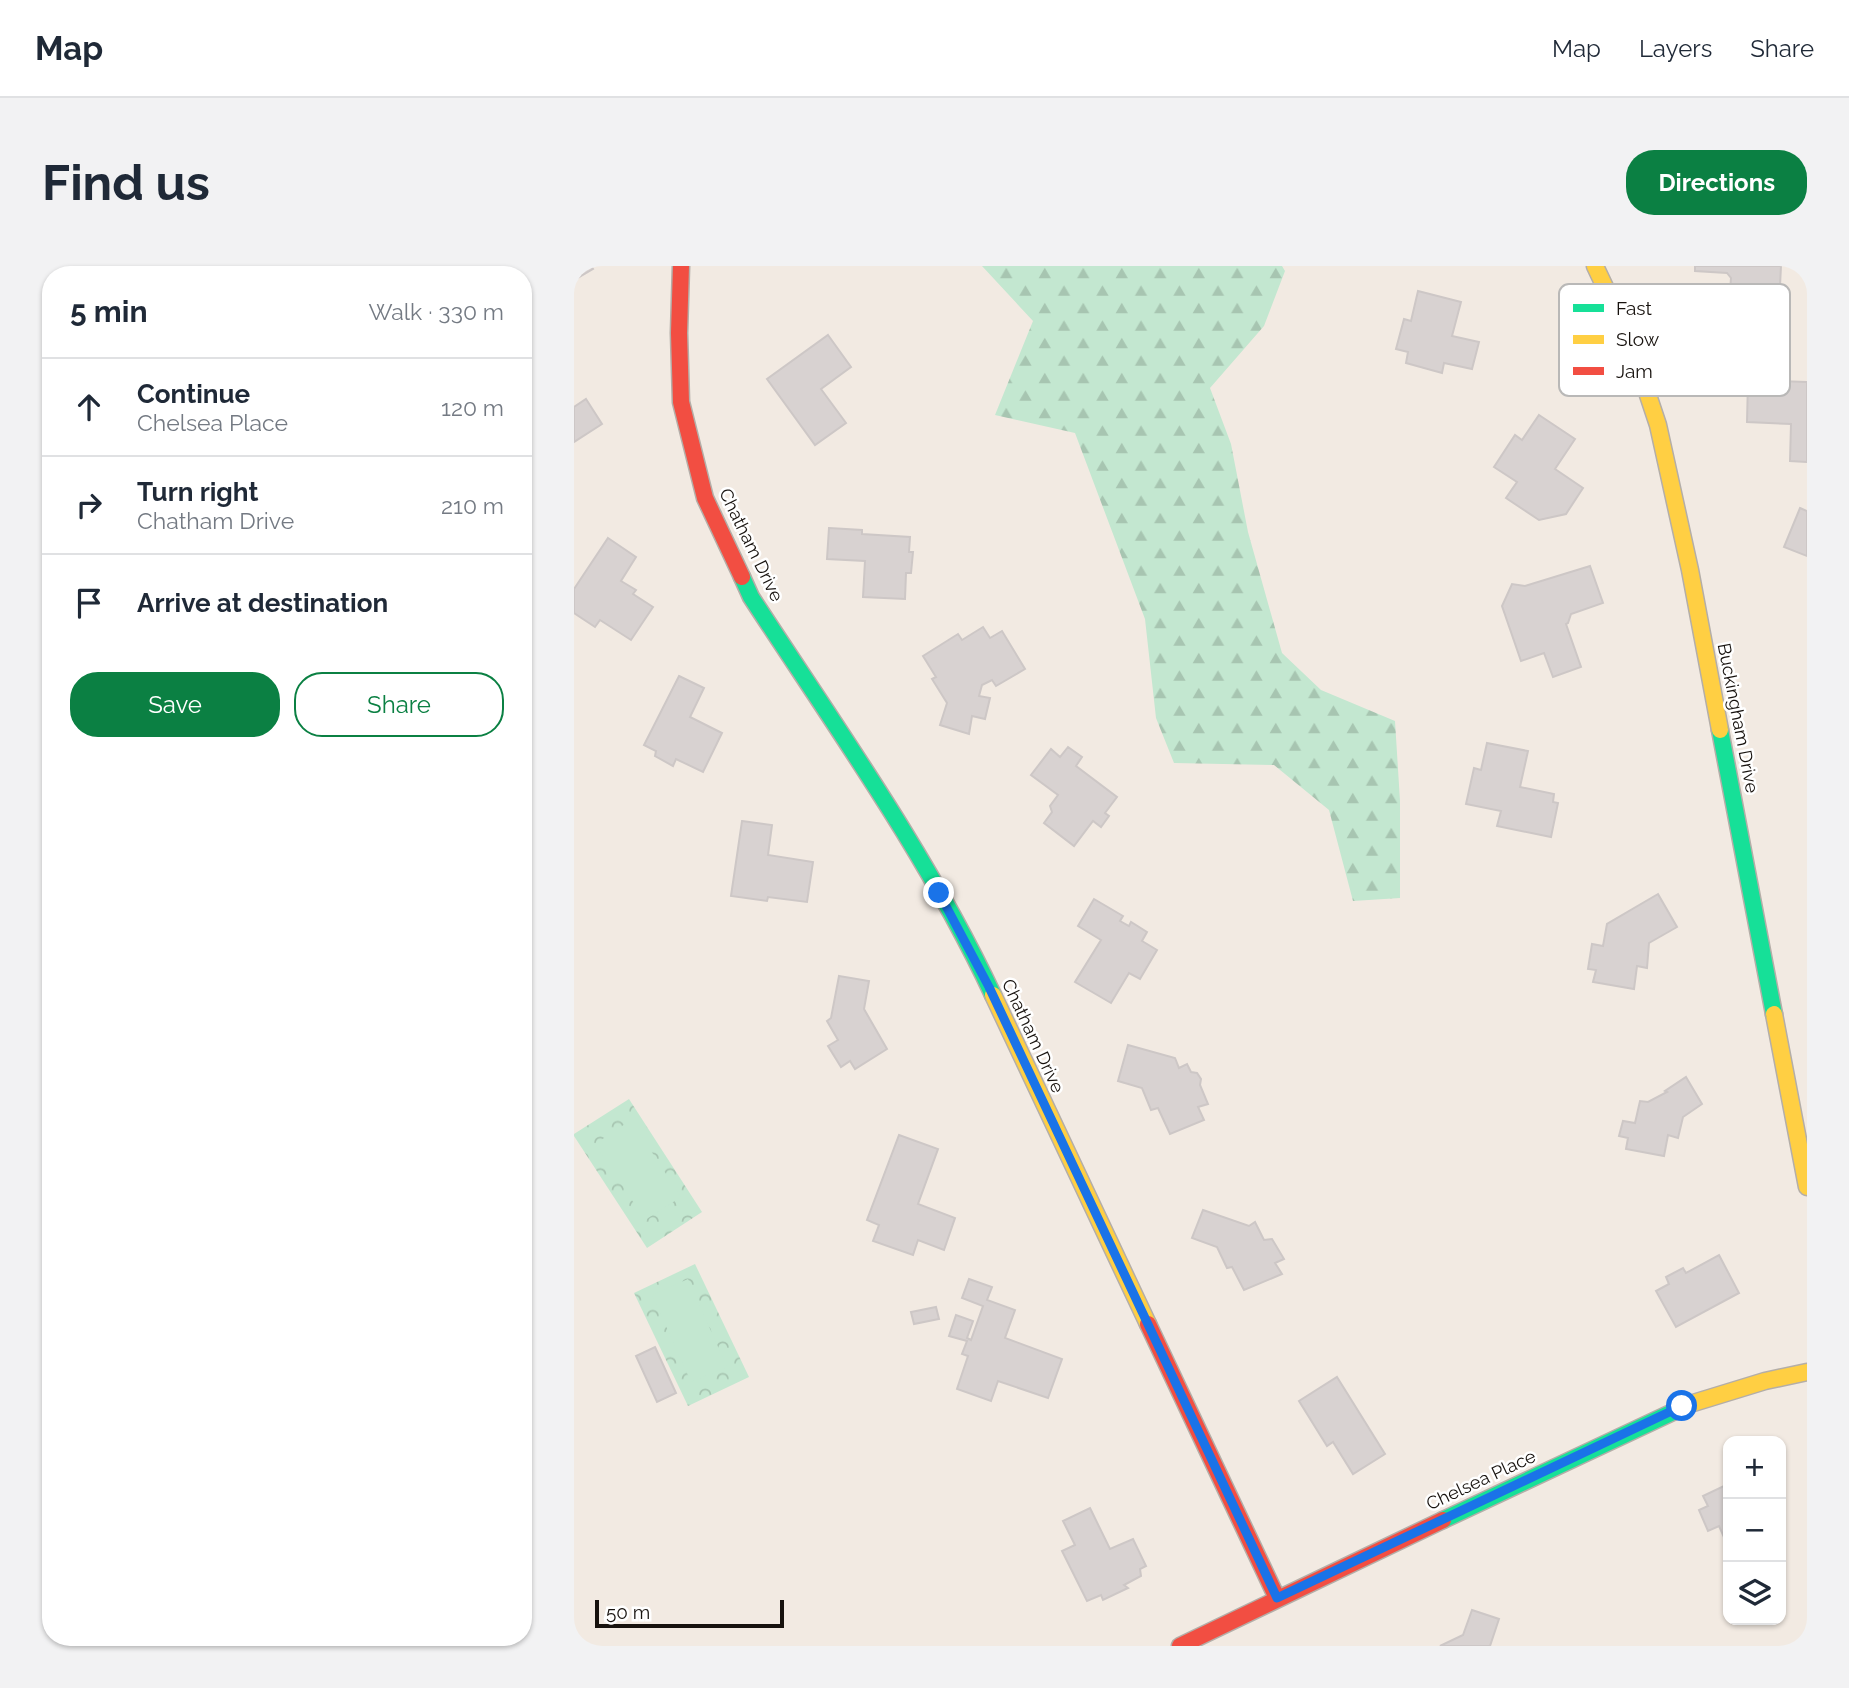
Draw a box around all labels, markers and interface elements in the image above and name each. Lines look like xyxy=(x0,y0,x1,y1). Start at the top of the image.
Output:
text: Map xyxy=(35,29,103,68)
text: Map xyxy=(1552,34,1601,63)
text: Layers xyxy=(1639,34,1712,63)
text: Share xyxy=(1750,34,1814,63)
button: Directions xyxy=(1626,150,1807,215)
text: Find us xyxy=(42,154,210,211)
legend xyxy=(1559,284,1790,396)
text: 5 min xyxy=(70,294,148,329)
text: Fast xyxy=(1616,297,1652,319)
text: Walk · 330 m xyxy=(368,298,504,325)
text: Slow xyxy=(1616,328,1660,350)
text: Jam xyxy=(1616,360,1653,382)
text: Continue xyxy=(137,379,250,409)
icon: ahead xyxy=(70,388,108,426)
text: 120 m xyxy=(441,394,504,421)
text: Chelsea Place xyxy=(137,409,288,436)
text: Turn right xyxy=(137,477,258,507)
street label: Chatham Drive xyxy=(715,485,788,605)
icon: right xyxy=(70,486,108,524)
text: 210 m xyxy=(441,492,504,519)
text: Chatham Drive xyxy=(137,507,294,534)
icon: arrive xyxy=(70,584,108,622)
text: Arrive at destination xyxy=(137,588,388,618)
street label: Buckingham Drive xyxy=(1714,641,1763,795)
button: Save xyxy=(70,672,280,737)
button: Share xyxy=(294,672,504,737)
route end xyxy=(923,877,954,908)
street label: Chatham Drive xyxy=(998,976,1069,1096)
route start xyxy=(1666,1390,1697,1421)
map controls xyxy=(1723,1436,1786,1625)
button: + xyxy=(1723,1436,1786,1499)
street label: Chelsea Place xyxy=(1423,1445,1539,1514)
button: − xyxy=(1723,1499,1786,1562)
button: layers xyxy=(1723,1562,1786,1625)
scale bar xyxy=(595,1597,784,1629)
text: 50 m xyxy=(606,1601,650,1623)

